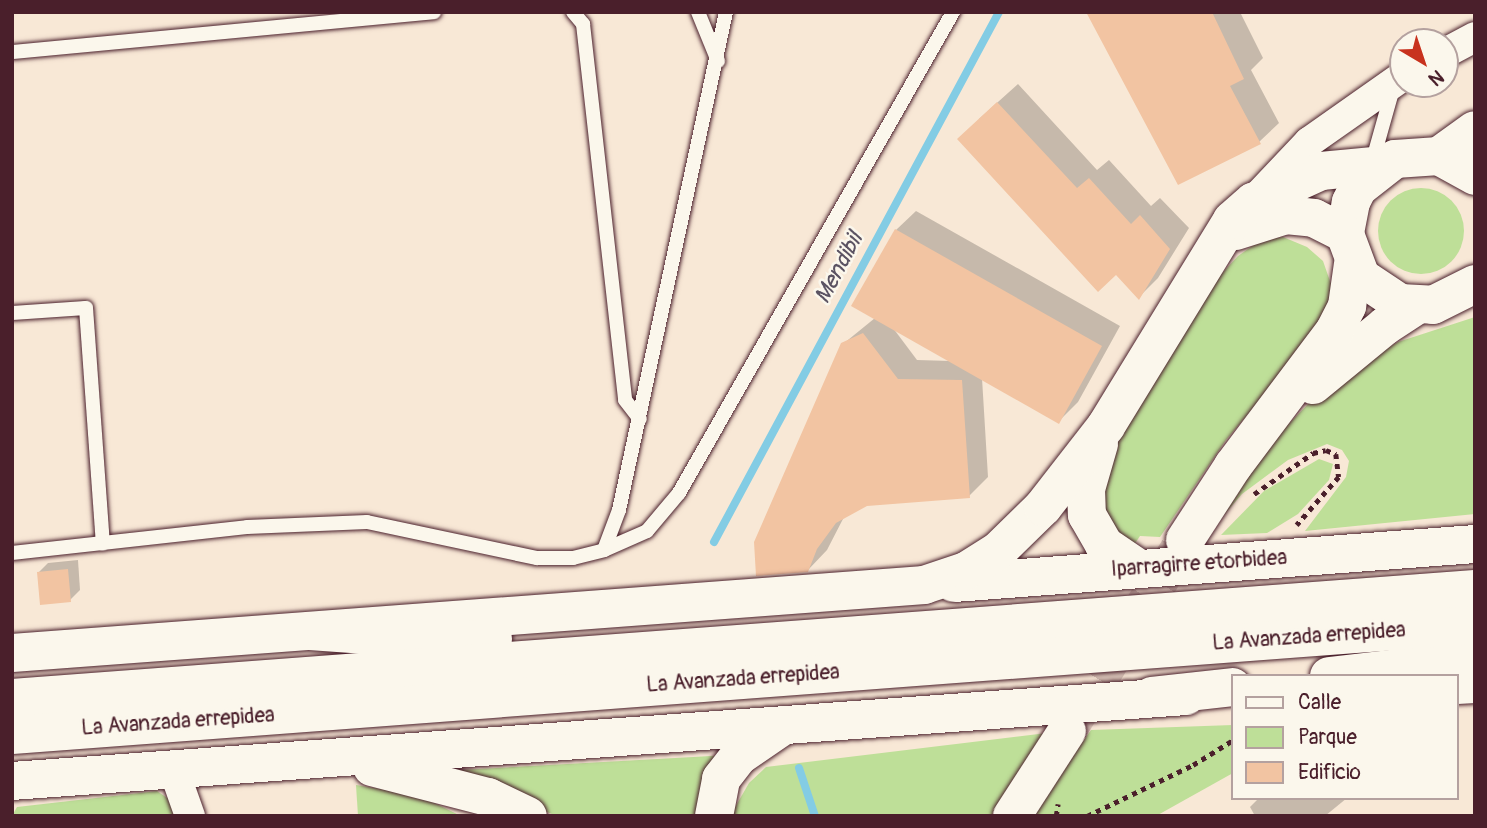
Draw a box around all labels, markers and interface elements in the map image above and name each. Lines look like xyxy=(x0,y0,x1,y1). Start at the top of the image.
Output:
north arrow xyxy=(1389,28,1459,98)
text: N xyxy=(1423,64,1449,91)
water label: Mendibil xyxy=(809,228,869,308)
street label: Iparragirre etorbidea xyxy=(1110,545,1288,583)
street label: La Avanzada errepidea xyxy=(1211,618,1407,656)
street label: La Avanzada errepidea xyxy=(645,660,841,698)
legend xyxy=(1232,674,1459,800)
text: Calle xyxy=(1298,689,1341,716)
street label: La Avanzada errepidea xyxy=(80,703,276,741)
text: Parque xyxy=(1298,724,1357,751)
text: Edificio xyxy=(1298,759,1361,786)

